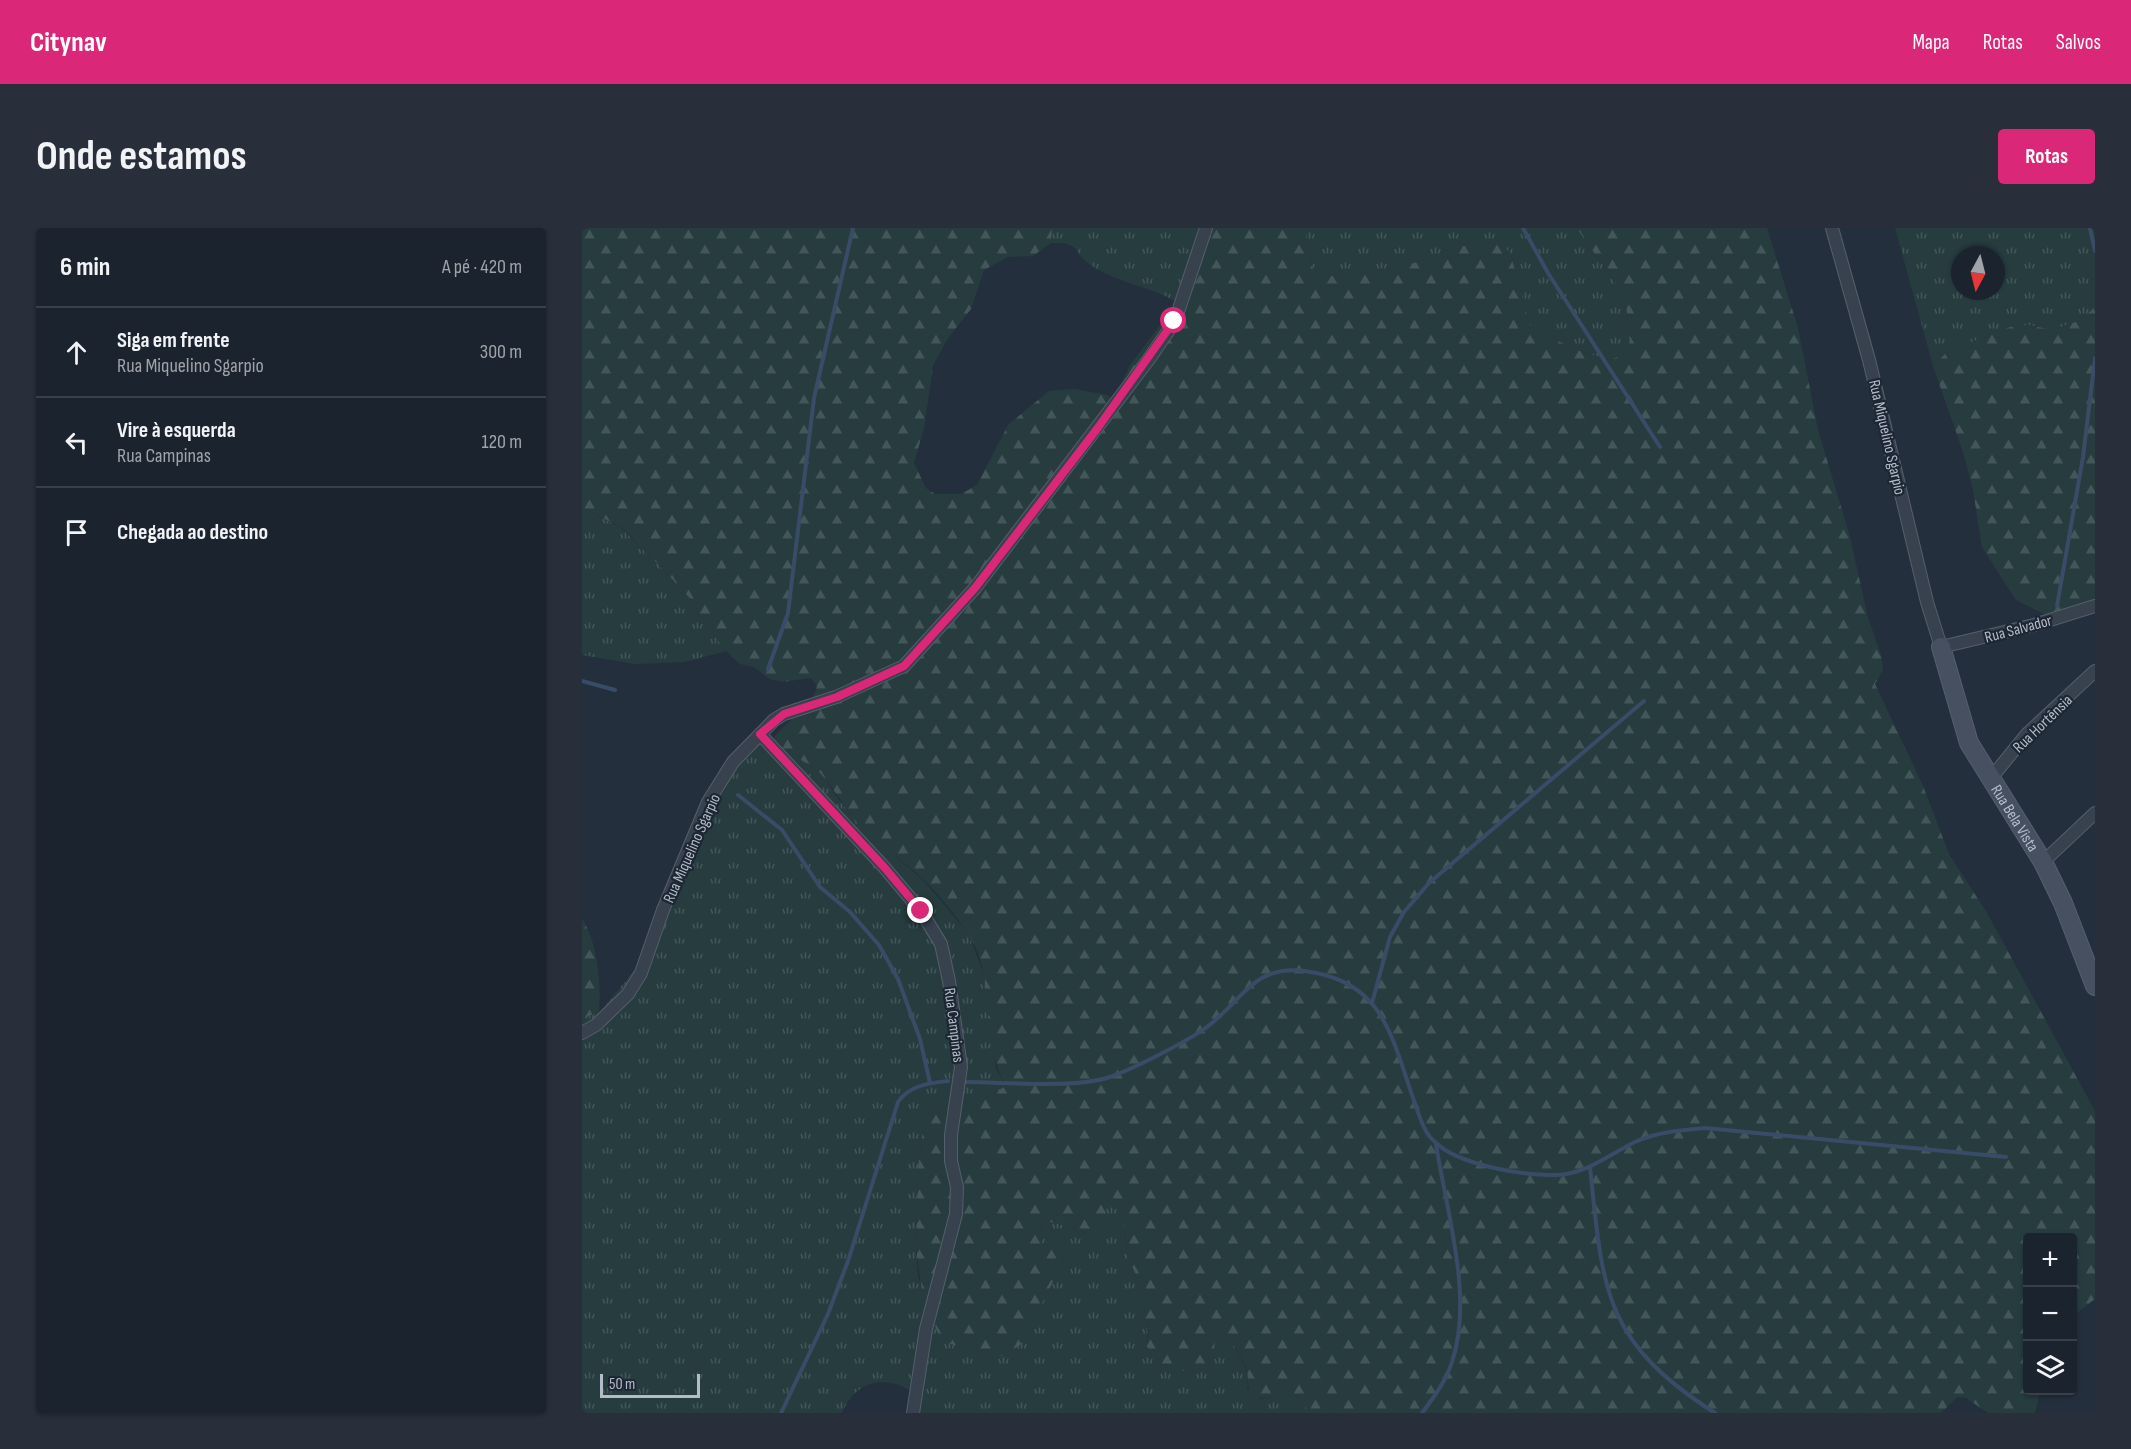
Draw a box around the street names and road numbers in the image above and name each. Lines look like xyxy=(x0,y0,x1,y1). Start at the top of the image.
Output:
street label: Rua Miquelino Sgarpio xyxy=(1864,378,1909,497)
street label: Rua Salvador xyxy=(1983,611,2054,648)
street label: Rua Hortênsia xyxy=(2009,691,2077,757)
street label: Rua Bela Vista xyxy=(1986,782,2042,855)
street label: Rua Miquelino Sgarpio xyxy=(660,791,725,906)
street label: Rua Campinas xyxy=(940,987,968,1064)

